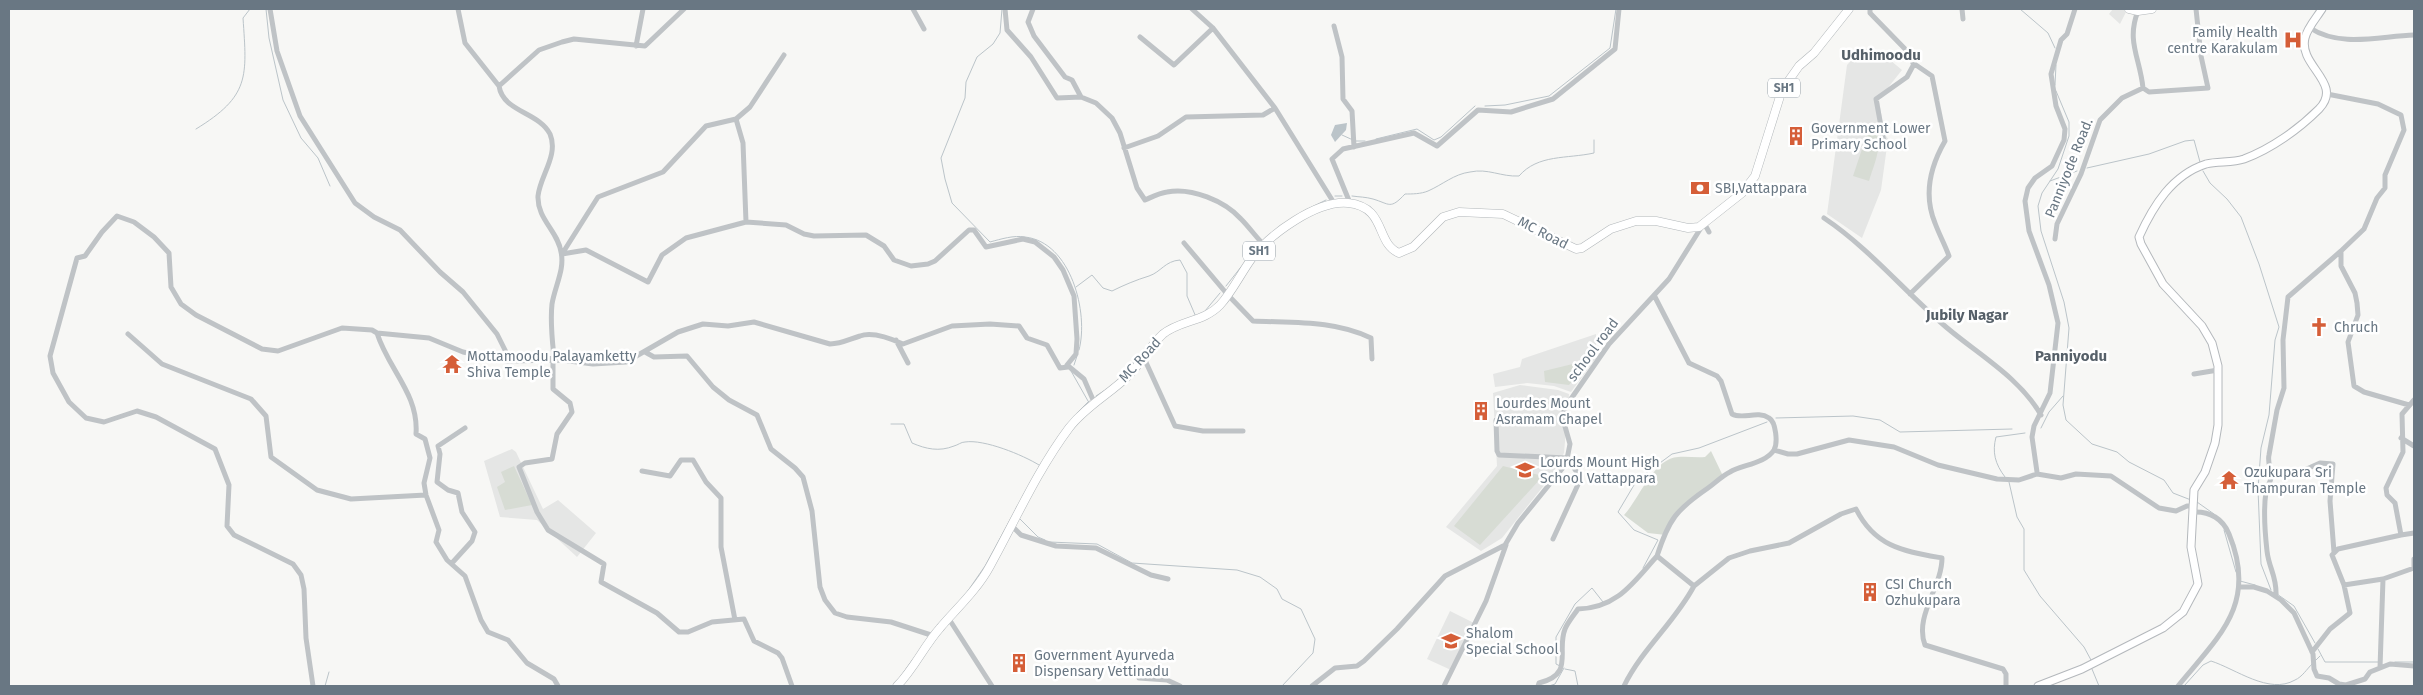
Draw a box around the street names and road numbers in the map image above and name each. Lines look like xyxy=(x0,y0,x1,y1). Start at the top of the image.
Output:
road number: SH1 xyxy=(1768,78,1800,98)
street label: Panniyode Road. xyxy=(2041,116,2097,220)
street label: MC Road xyxy=(1515,213,1571,253)
road number: SH1 xyxy=(1243,242,1275,260)
street label: school road xyxy=(1564,315,1622,385)
street label: MC Road xyxy=(1115,334,1165,386)

